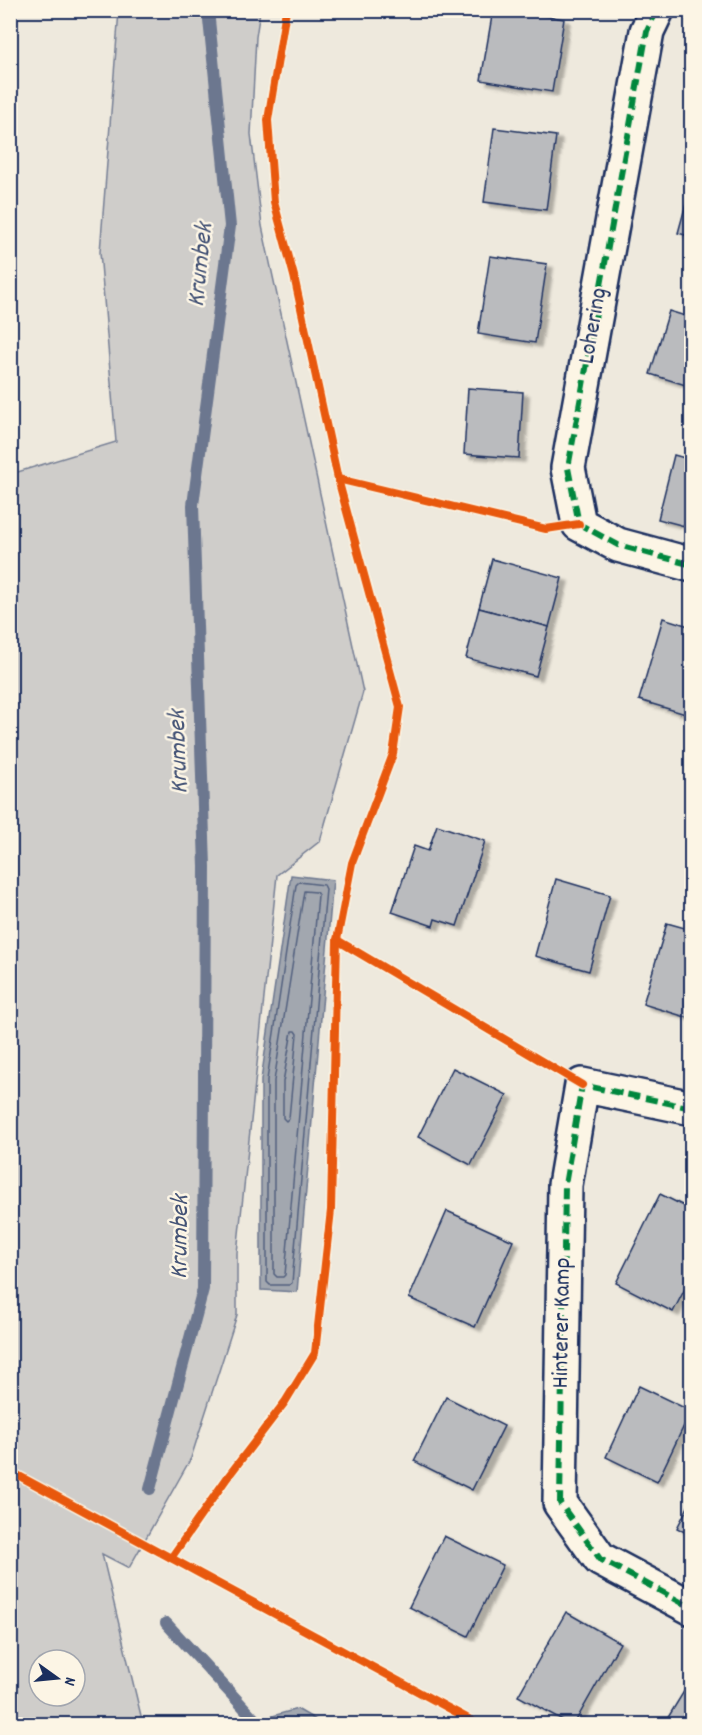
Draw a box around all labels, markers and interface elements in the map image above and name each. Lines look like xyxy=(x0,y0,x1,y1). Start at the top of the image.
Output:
water label: Krumbek xyxy=(178,219,224,309)
street label: Lohering xyxy=(571,285,617,367)
water label: Krumbek xyxy=(159,707,199,795)
water label: Krumbek xyxy=(162,1192,200,1279)
street label: Hinterer Kamp xyxy=(545,1257,581,1389)
north arrow xyxy=(27,1648,87,1708)
text: N xyxy=(57,1674,81,1688)

